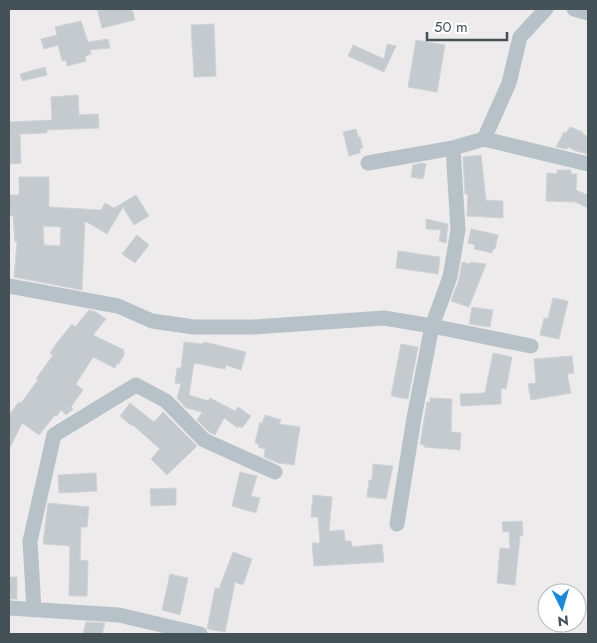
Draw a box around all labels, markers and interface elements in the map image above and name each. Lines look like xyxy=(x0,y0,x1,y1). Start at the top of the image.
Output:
scale bar xyxy=(427,10,507,42)
text: 50 m xyxy=(434,16,468,38)
north arrow xyxy=(537,583,587,633)
text: N xyxy=(557,611,570,631)

